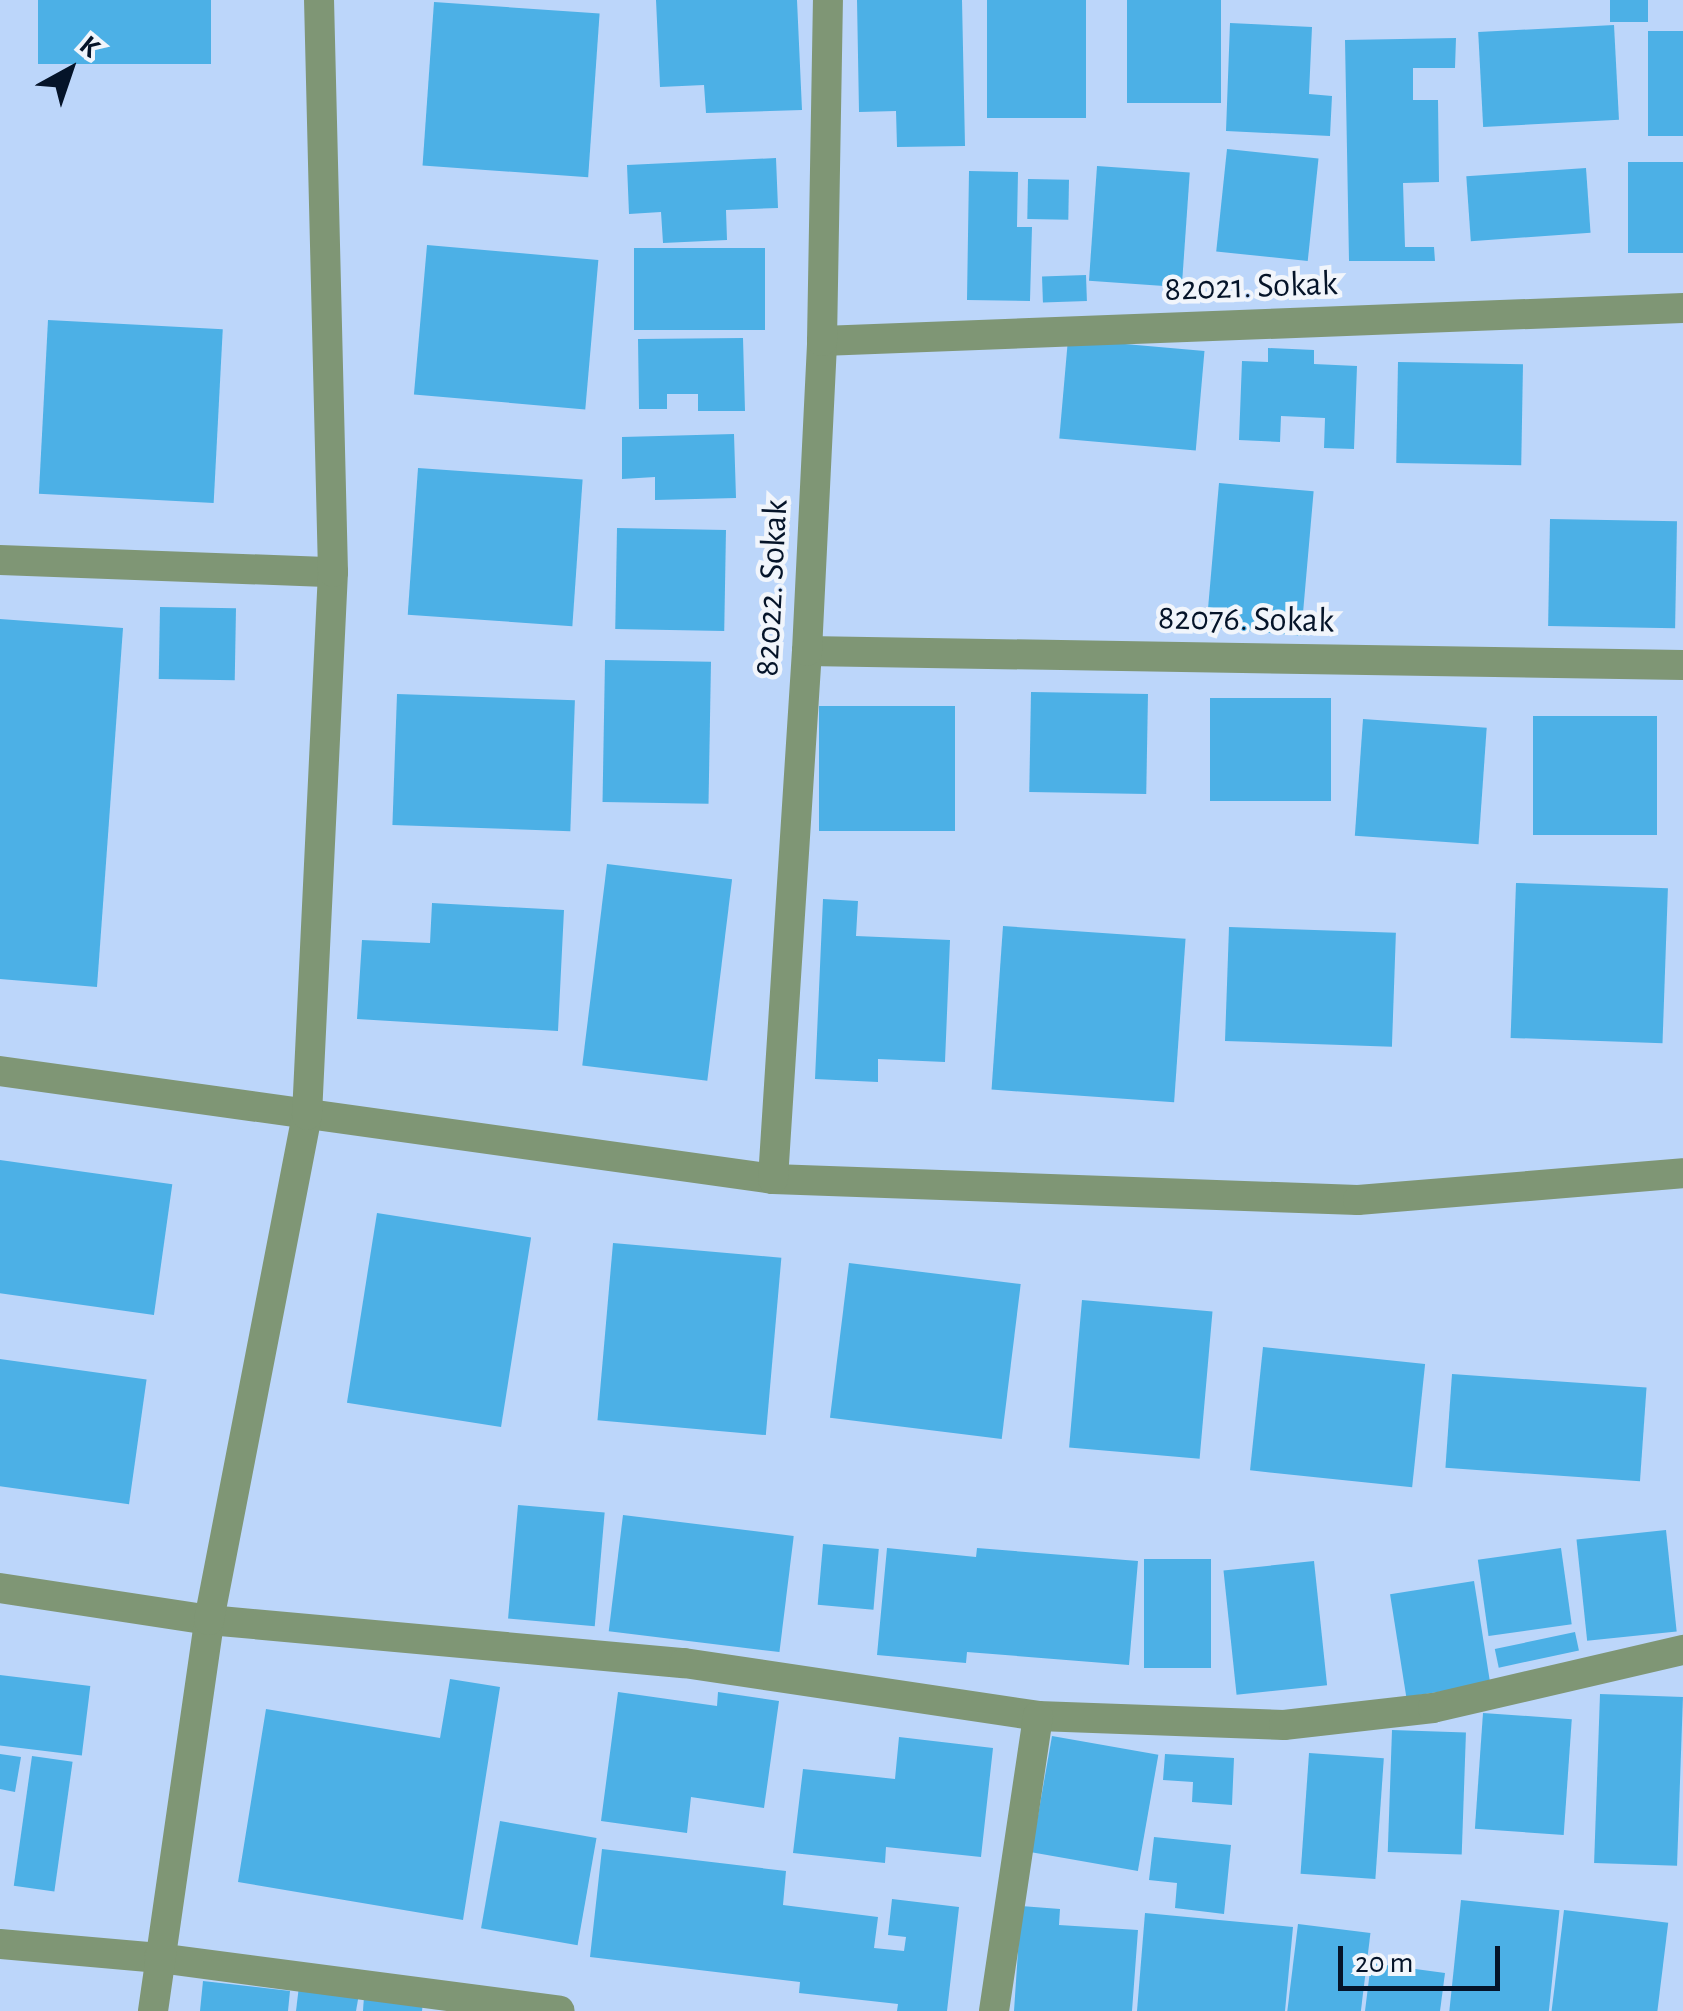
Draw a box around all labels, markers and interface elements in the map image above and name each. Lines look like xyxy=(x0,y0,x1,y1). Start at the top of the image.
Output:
north arrow xyxy=(20,20,120,120)
text: K xyxy=(74,31,105,63)
street label: 82021. Sokak xyxy=(1164,263,1338,311)
street label: 82022. Sokak xyxy=(746,499,798,677)
street label: 82076. Sokak xyxy=(1158,597,1334,643)
scale bar xyxy=(1343,1926,1506,1988)
text: 20 m xyxy=(1355,1948,1413,1978)

